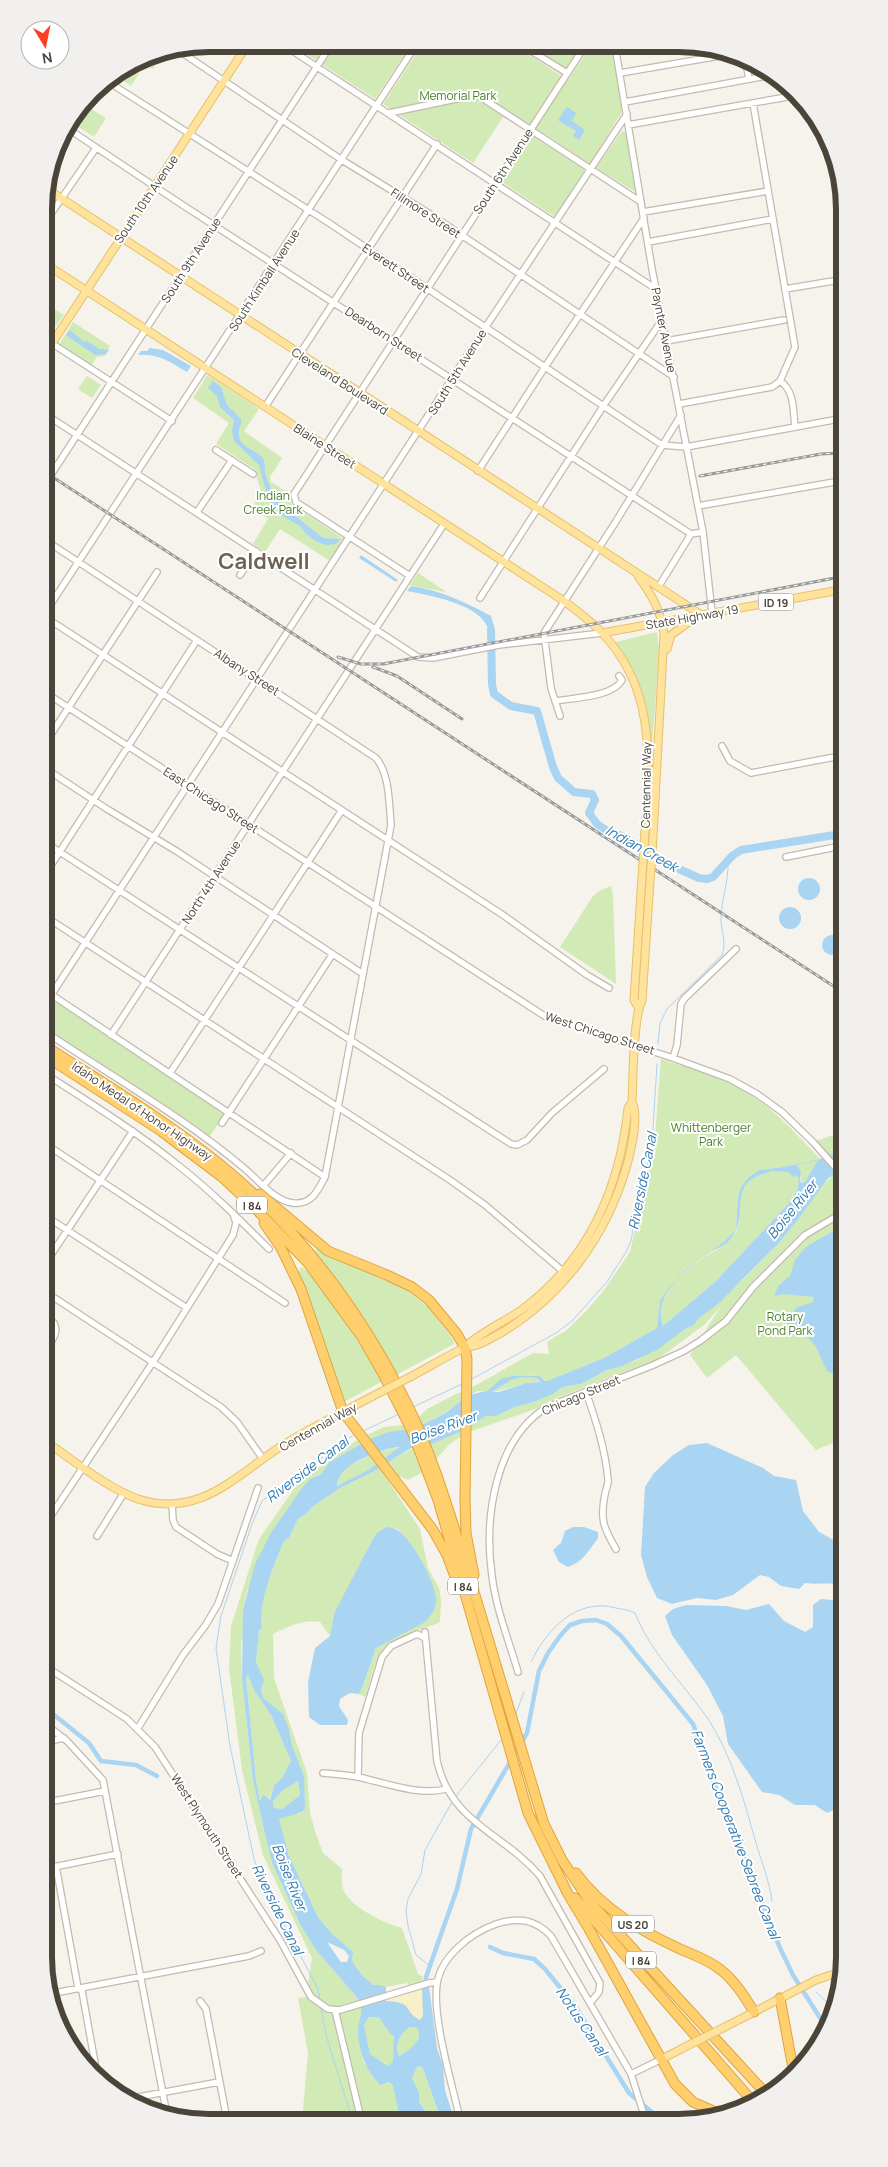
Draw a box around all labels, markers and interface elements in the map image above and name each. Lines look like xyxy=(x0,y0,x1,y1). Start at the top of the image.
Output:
north arrow xyxy=(20,20,70,70)
text: N xyxy=(41,48,54,69)
park label: Memorial Park xyxy=(419,87,498,104)
street label: South 6th Avenue xyxy=(469,125,537,217)
street label: South 10th Avenue xyxy=(110,151,182,247)
street label: Fillmore Street xyxy=(388,184,465,242)
street label: South 9th Avenue xyxy=(157,214,225,306)
street label: South Kimball Avenue xyxy=(224,226,304,334)
street label: Everett Street xyxy=(359,239,433,297)
street label: Paynter Avenue xyxy=(647,286,681,374)
street label: Dearborn Street xyxy=(342,303,426,366)
street label: South 5th Avenue xyxy=(424,326,490,418)
street label: Cleveland Boulevard xyxy=(288,343,392,419)
street label: Blaine Street xyxy=(290,419,360,473)
park label: Indian Creek Park xyxy=(243,487,304,518)
district label: Caldwell xyxy=(218,546,310,576)
road number: ID 19 xyxy=(758,594,794,610)
street label: State Highway 19 xyxy=(644,600,740,634)
street label: Albany Street xyxy=(211,644,283,700)
street label: Centennial Way xyxy=(637,741,655,828)
street label: East Chicago Street xyxy=(160,763,262,837)
water label: Indian Creek xyxy=(602,820,683,877)
street label: North 4th Avenue xyxy=(178,837,244,927)
street label: West Chicago Street xyxy=(543,1007,657,1059)
street label: Idaho Medal of Honor Highway xyxy=(68,1058,216,1165)
park label: Whittenberger Park xyxy=(671,1119,752,1150)
water label: Riverside Canal xyxy=(623,1129,661,1231)
water label: Boise River xyxy=(762,1174,823,1242)
road number: I 84 xyxy=(237,1196,267,1214)
park label: Rotary Pond Park xyxy=(758,1308,813,1339)
street label: Chicago Street xyxy=(539,1371,623,1419)
street label: Centennial Way xyxy=(276,1398,360,1455)
water label: Boise River xyxy=(407,1405,481,1448)
water label: Riverside Canal xyxy=(262,1431,354,1506)
road number: I 84 xyxy=(448,1578,478,1594)
water label: Farmers Cooperative Sebree Canal xyxy=(687,1726,785,1943)
street label: West Plymouth Street xyxy=(167,1770,247,1882)
water label: Boise River xyxy=(268,1841,313,1915)
water label: Riverside Canal xyxy=(248,1860,309,1959)
road number: US 20 xyxy=(612,1916,654,1932)
road number: I 84 xyxy=(626,1952,656,1968)
water label: Notus Canal xyxy=(552,1983,613,2061)

